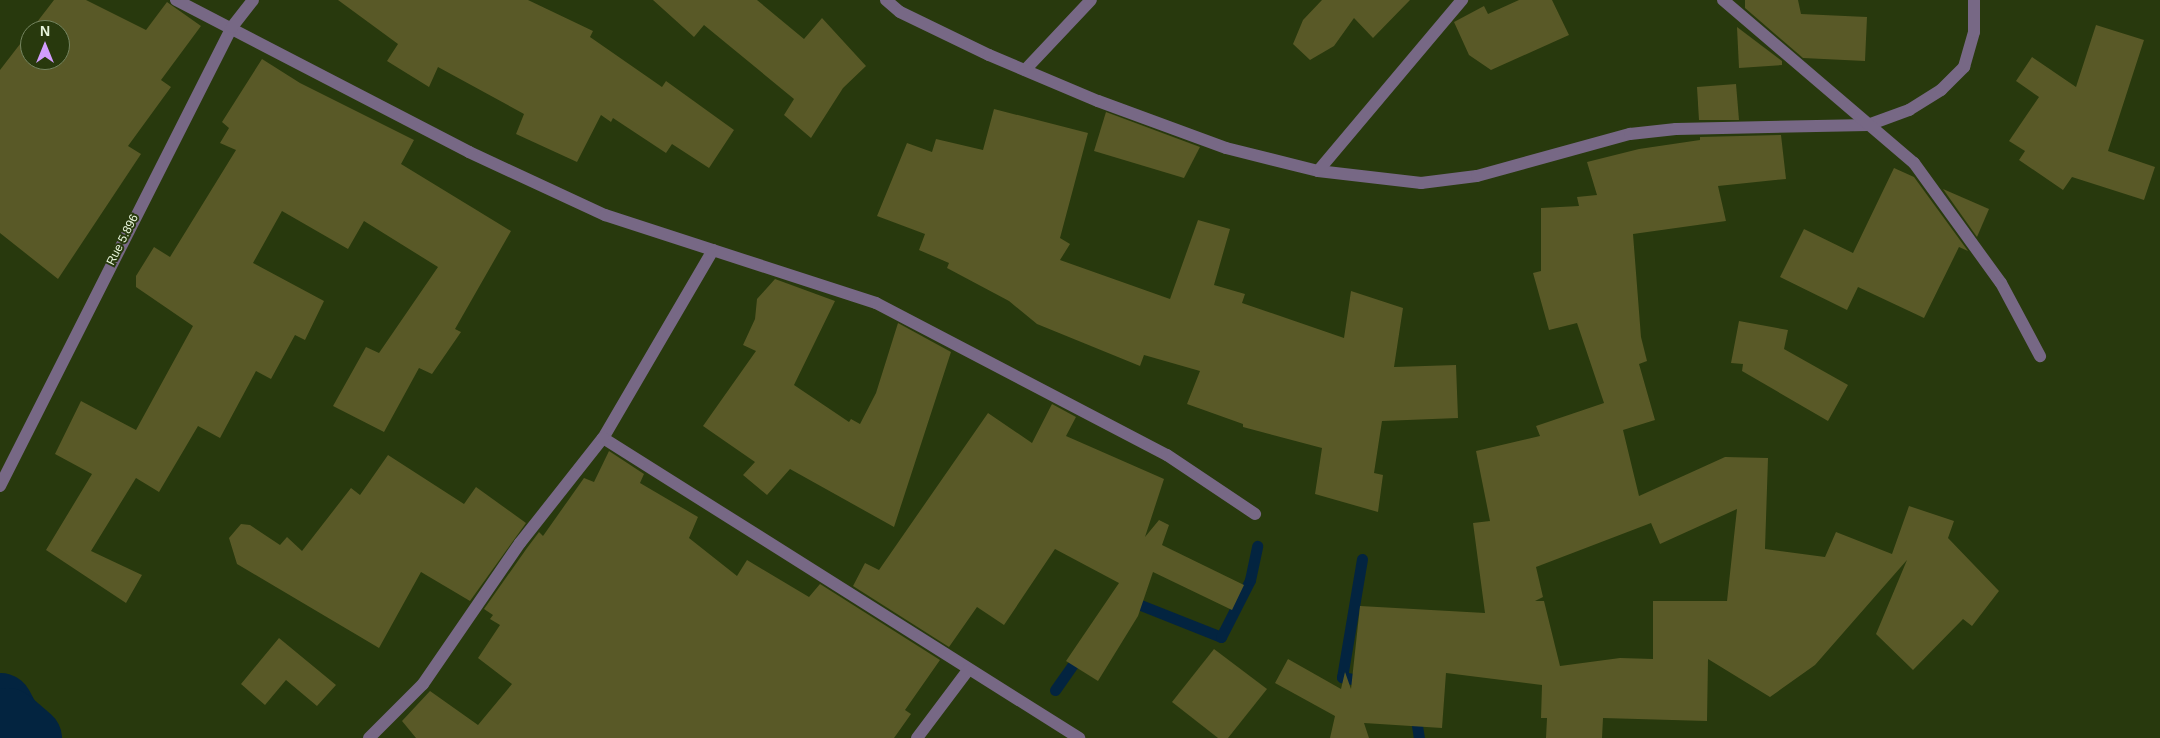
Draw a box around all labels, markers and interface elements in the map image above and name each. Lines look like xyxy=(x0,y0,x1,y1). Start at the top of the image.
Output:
north arrow xyxy=(20,20,70,70)
text: N xyxy=(40,23,50,39)
street label: Rue 5.896 xyxy=(104,212,142,268)

